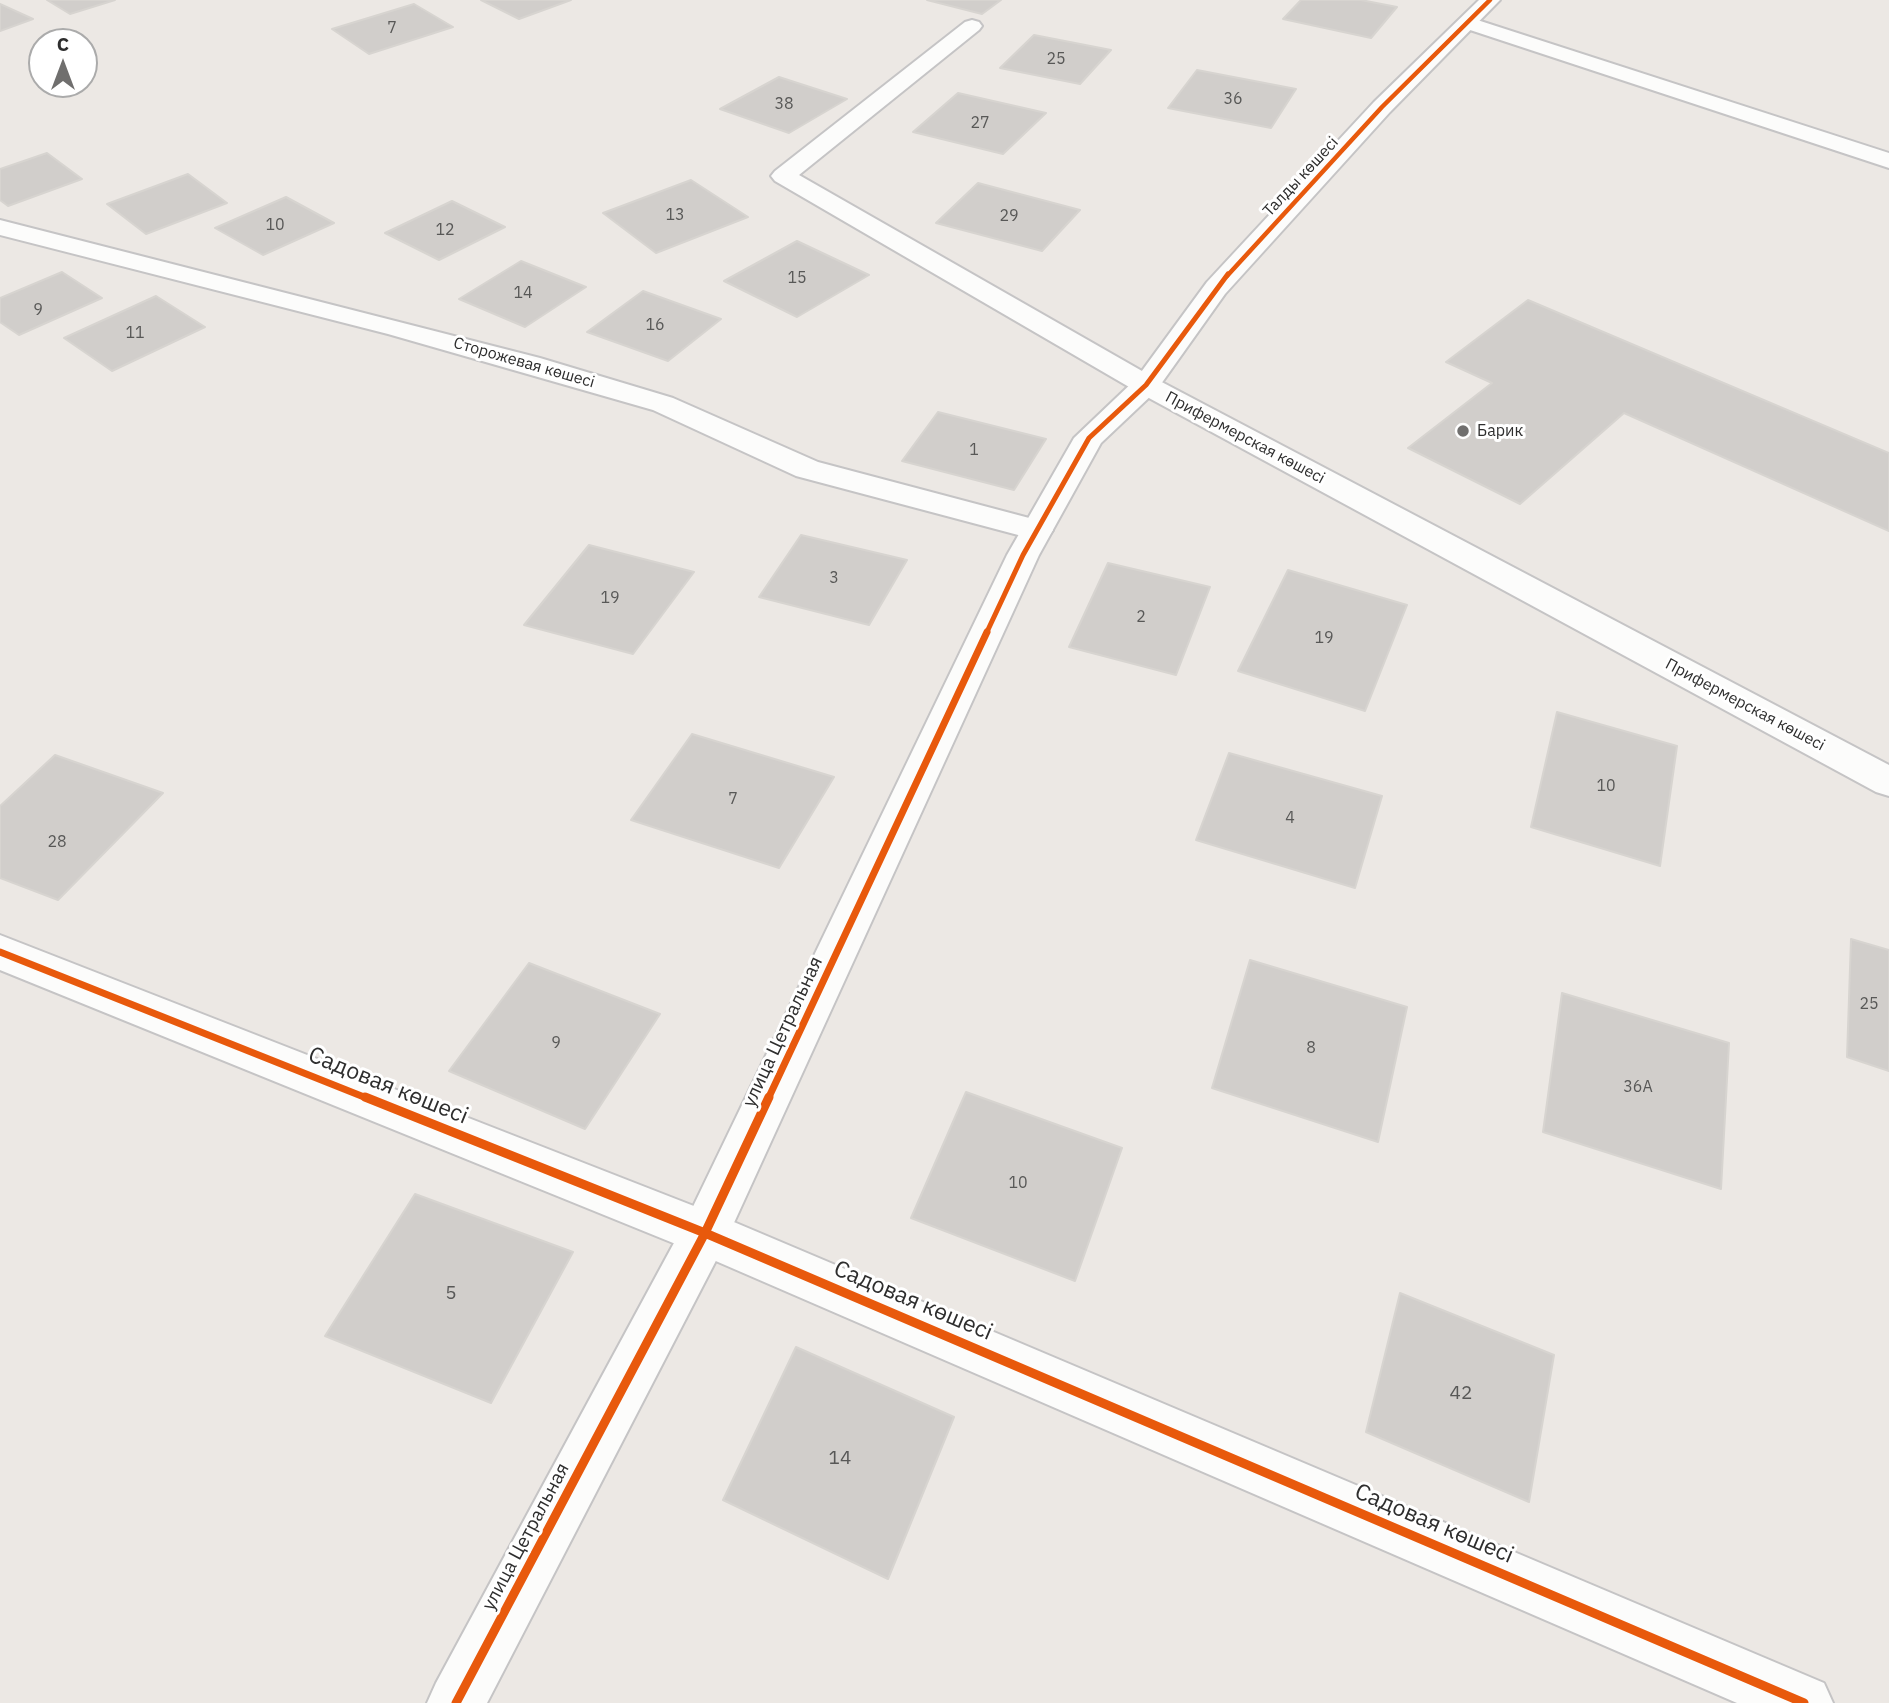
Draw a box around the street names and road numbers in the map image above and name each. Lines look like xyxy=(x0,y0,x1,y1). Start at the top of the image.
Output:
street label: Талды көшесі xyxy=(1259,133,1343,221)
street label: Сторожевая көшесі xyxy=(451,334,597,392)
street label: Прифермерская көшесі xyxy=(1162,388,1328,488)
street label: Прифермерская көшесі xyxy=(1662,655,1828,755)
street label: улица Цетральная xyxy=(738,953,828,1111)
street label: Садовая көшесі xyxy=(304,1041,472,1131)
street label: Садовая көшесі xyxy=(829,1255,997,1347)
street label: улица Цетральная xyxy=(478,1459,574,1615)
street label: Садовая көшесі xyxy=(1350,1478,1518,1570)

